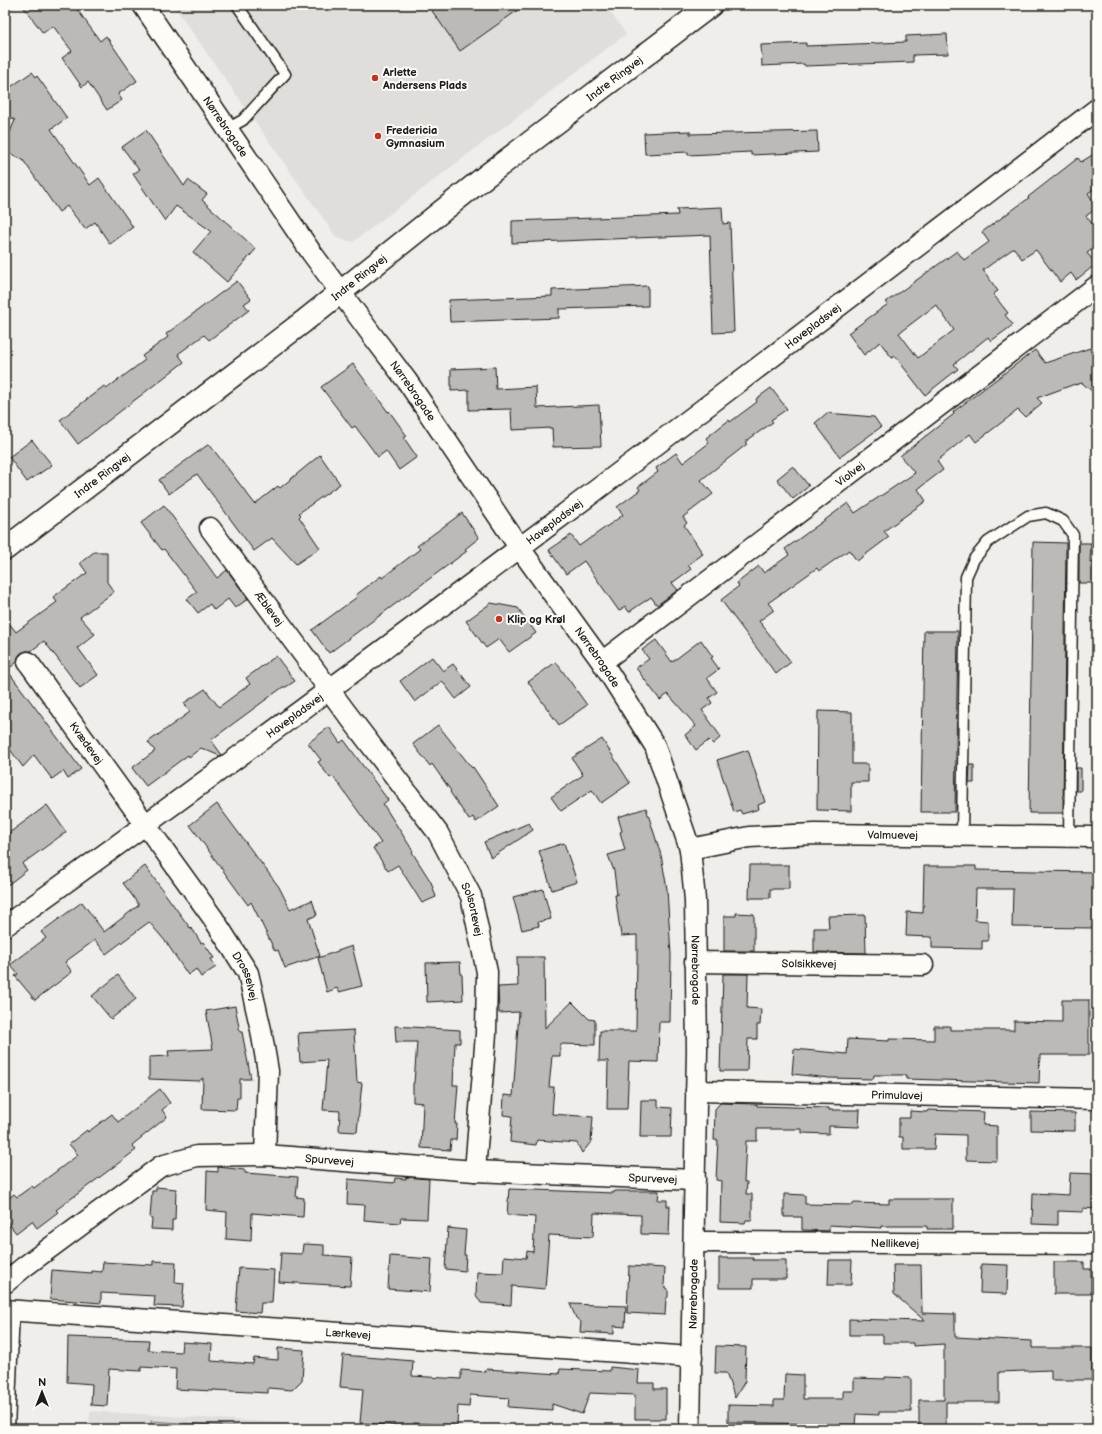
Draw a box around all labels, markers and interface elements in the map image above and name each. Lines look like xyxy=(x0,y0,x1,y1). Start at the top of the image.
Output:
street label: Indre Ringvej xyxy=(584,53,645,104)
place label: Arlette Andersens Plads xyxy=(382,66,467,92)
marker: Arlette Andersens Plads xyxy=(370,73,380,83)
street label: Nørrebrogade xyxy=(200,94,251,160)
place label: Fredericia Gymnasium xyxy=(386,124,445,150)
marker: Fredericia Gymnasium xyxy=(373,131,383,141)
street label: Indre Ringvej xyxy=(329,252,389,304)
street label: Havepladsvej xyxy=(782,301,843,352)
street label: Nørrebrogade xyxy=(387,358,438,424)
street label: Indre Ringvej xyxy=(72,450,133,501)
street label: Violvej xyxy=(833,459,867,489)
street label: Havepladsvej xyxy=(524,497,585,547)
street label: Æblevej xyxy=(251,588,286,629)
place label: Klip og Krøl xyxy=(507,613,566,626)
marker: Klip og Krøl xyxy=(494,614,504,624)
street label: Nørrebrogade xyxy=(572,625,623,690)
street label: Havepladsvej xyxy=(264,691,326,741)
street label: Kvædevej xyxy=(67,720,106,767)
street label: Valmuevej xyxy=(867,829,918,842)
street label: Solsortevej xyxy=(458,880,485,937)
street label: Nørrebrogade xyxy=(688,935,702,1006)
street label: Drosselvej xyxy=(229,949,260,1002)
street label: Solsikkevej xyxy=(782,957,836,971)
street label: Primulavej xyxy=(871,1088,923,1103)
street label: Spurvevej xyxy=(304,1152,354,1169)
street label: Spurvevej xyxy=(628,1171,678,1186)
street label: Nellikevej xyxy=(871,1237,919,1250)
street label: Nørrebrogade xyxy=(686,1258,701,1329)
street label: Lærkevej xyxy=(325,1326,371,1342)
north arrow xyxy=(22,1372,62,1412)
text: N xyxy=(38,1376,46,1389)

